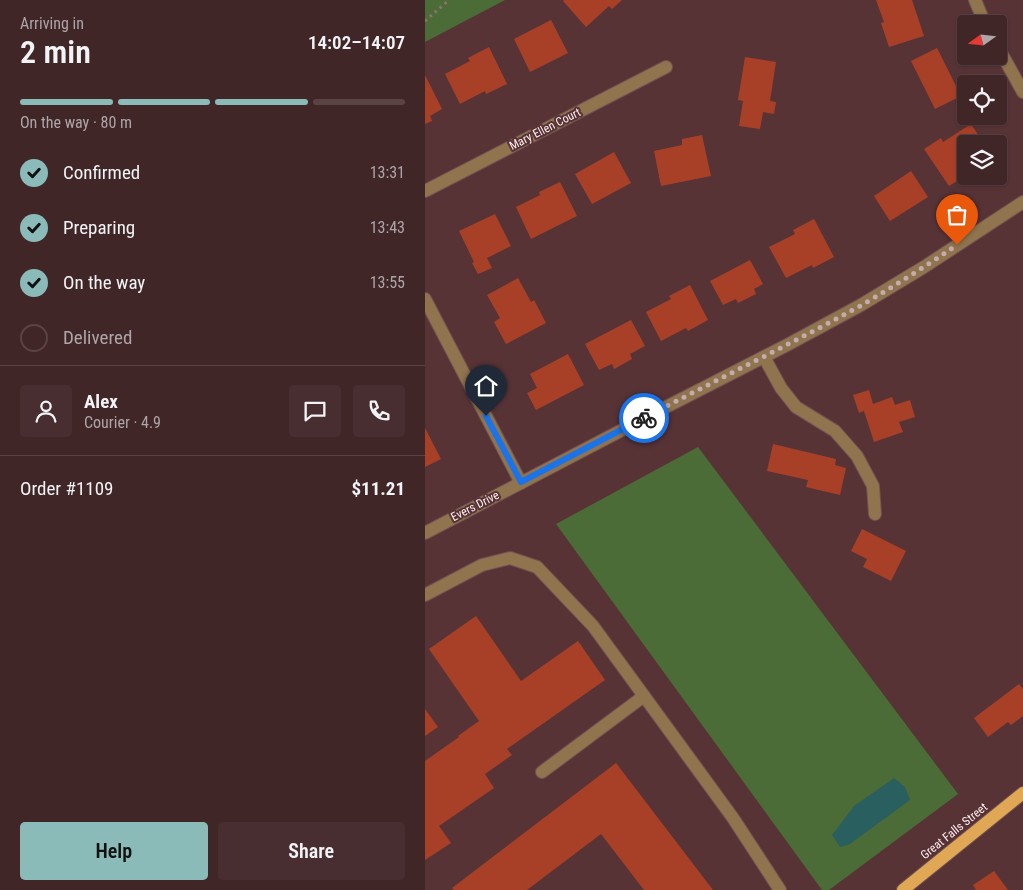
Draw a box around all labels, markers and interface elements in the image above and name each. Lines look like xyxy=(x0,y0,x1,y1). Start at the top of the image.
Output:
text: Arriving in xyxy=(20,14,84,33)
north arrow xyxy=(957,15,1007,65)
map controls xyxy=(957,15,1007,185)
text: 14:02–14:07 xyxy=(308,31,405,54)
text: 2 min xyxy=(20,33,91,71)
button: locate xyxy=(957,75,1007,125)
street label: Mary Ellen Court xyxy=(507,105,583,153)
text: On the way · 80 m xyxy=(20,113,132,132)
button: layers xyxy=(957,135,1007,185)
icon: check xyxy=(20,159,48,187)
text: Confirmed xyxy=(63,161,140,184)
text: 13:31 xyxy=(370,163,405,182)
pin xyxy=(936,194,978,245)
icon: bag xyxy=(943,201,971,229)
icon: check xyxy=(20,214,48,242)
text: Preparing xyxy=(63,216,135,239)
text: 13:43 xyxy=(370,218,405,237)
icon: check xyxy=(20,269,48,297)
text: On the way xyxy=(63,271,145,294)
text: 13:55 xyxy=(370,273,405,292)
text: Delivered xyxy=(63,326,132,349)
pin xyxy=(465,365,507,416)
icon: home xyxy=(472,372,500,400)
button: person xyxy=(20,385,72,437)
button: chat xyxy=(289,385,341,437)
button: phone xyxy=(353,385,405,437)
text: Alex xyxy=(84,390,118,413)
courier xyxy=(619,393,669,443)
icon: bike xyxy=(630,404,658,432)
text: Courier · 4.9 xyxy=(84,413,161,432)
text: Order #1109 xyxy=(20,477,113,500)
text: $11.21 xyxy=(351,477,405,500)
street label: Evers Drive xyxy=(449,488,502,524)
street label: Great Falls Street xyxy=(918,800,990,862)
button: Help xyxy=(20,822,208,880)
button: Share xyxy=(218,822,405,880)

